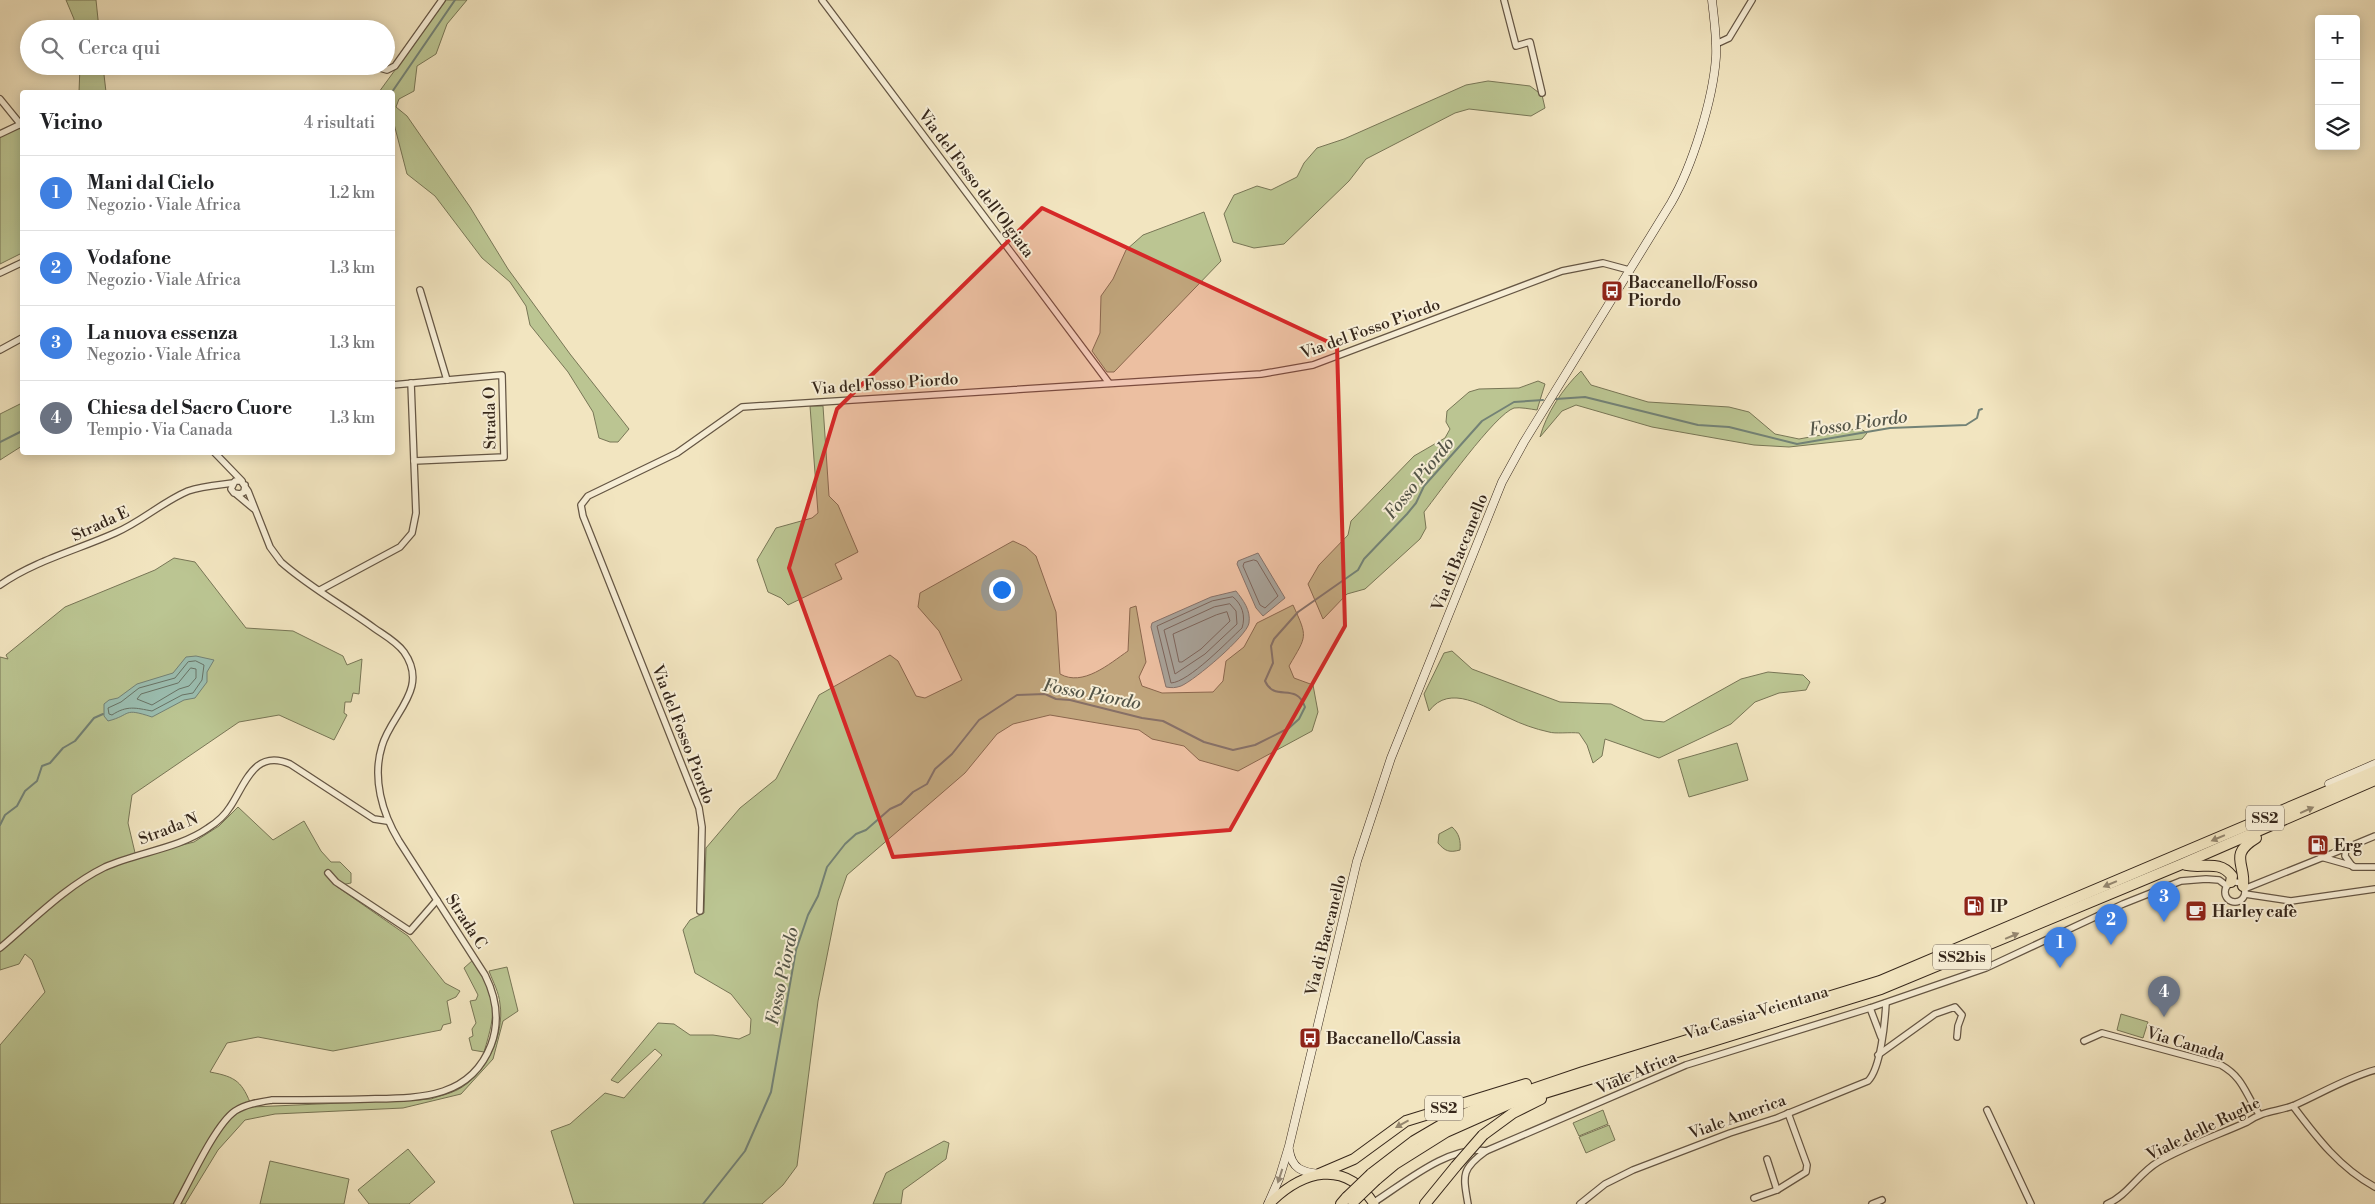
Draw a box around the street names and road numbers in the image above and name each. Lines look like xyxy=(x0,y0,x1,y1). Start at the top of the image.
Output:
street label: Via del Fosso dell'Olgiata xyxy=(913,105,1039,262)
street label: Via del Fosso Piordo xyxy=(1297,294,1443,364)
street label: Via del Fosso Piordo xyxy=(810,369,959,399)
street label: Strada O xyxy=(479,386,501,450)
street label: Via di Baccanello xyxy=(1427,491,1493,615)
street label: Strada E xyxy=(68,502,132,546)
street label: Via del Fosso Piordo xyxy=(647,661,719,807)
road number: SS2 xyxy=(2246,806,2284,830)
street label: Strada N xyxy=(136,808,201,849)
street label: Via di Baccanello xyxy=(1301,872,1351,999)
street label: Strada C xyxy=(441,890,491,953)
road number: SS2bis xyxy=(1933,944,1991,970)
street label: Via Cassia Veientana xyxy=(1681,981,1832,1045)
street label: Via Canada xyxy=(2143,1022,2228,1066)
street label: Viale Africa xyxy=(1592,1047,1680,1099)
street label: Viale America xyxy=(1685,1090,1789,1144)
street label: Viale delle Rughe xyxy=(2142,1093,2264,1166)
road number: SS2 xyxy=(1425,1096,1463,1120)

